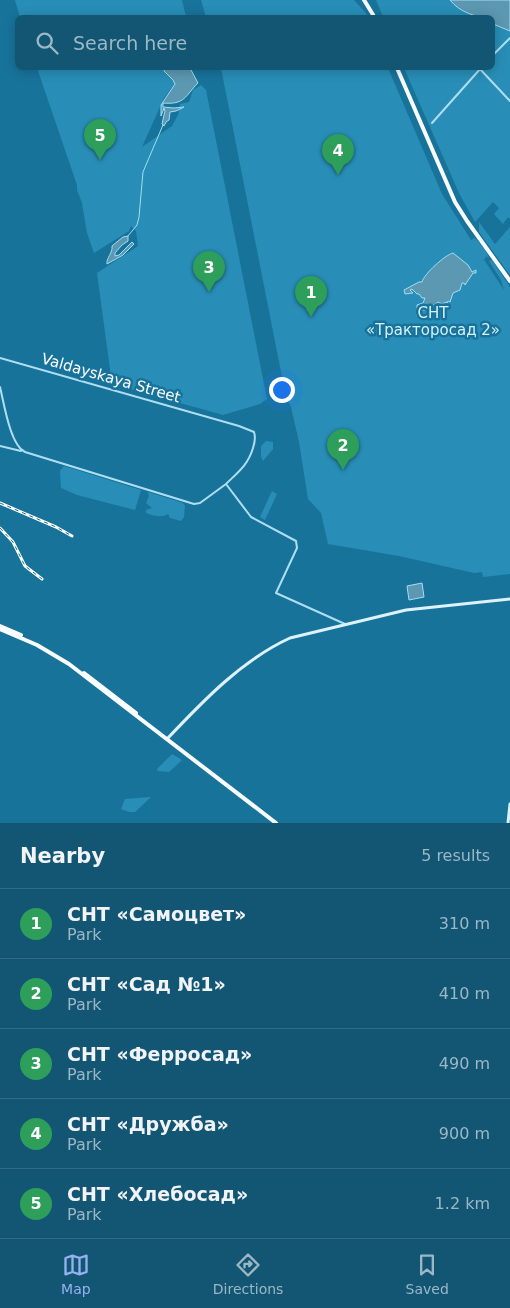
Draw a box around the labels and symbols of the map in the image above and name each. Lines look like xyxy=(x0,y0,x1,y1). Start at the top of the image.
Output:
pin: 5 xyxy=(84,119,116,160)
pin: 4 xyxy=(322,134,354,175)
pin: 3 xyxy=(193,251,225,292)
pin: 1 xyxy=(295,276,327,317)
park label: СНТ «Тракторосад 2» xyxy=(366,304,500,339)
street label: Valdayskaya Street xyxy=(39,350,183,407)
your location xyxy=(269,377,295,403)
pin: 2 xyxy=(327,429,359,470)

